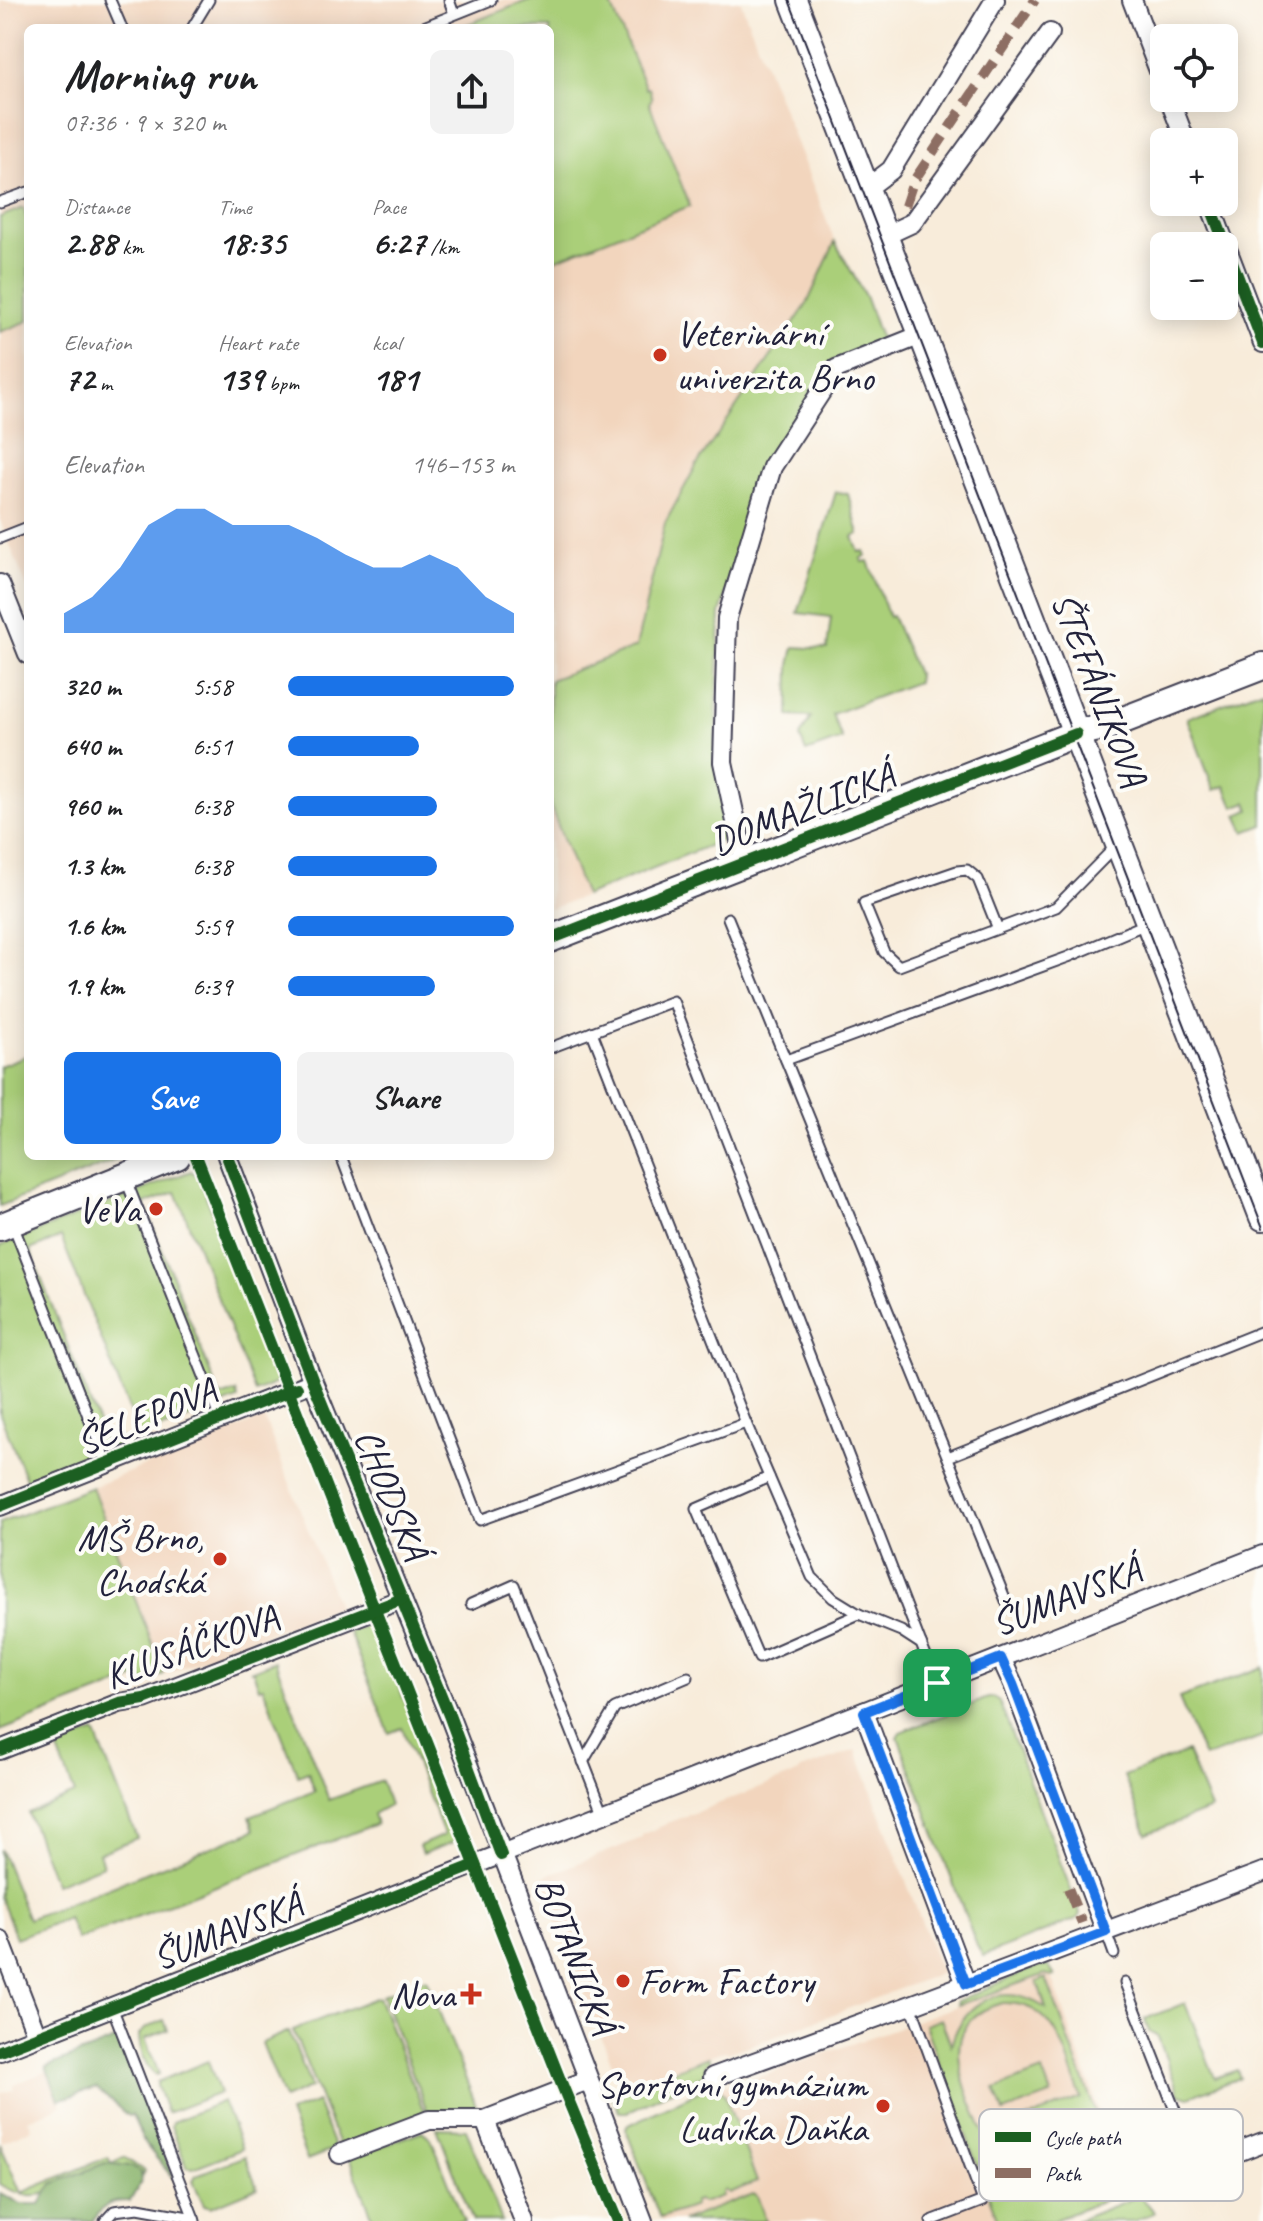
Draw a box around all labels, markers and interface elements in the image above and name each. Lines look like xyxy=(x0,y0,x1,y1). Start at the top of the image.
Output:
map controls xyxy=(1150,24,1238,320)
button: locate xyxy=(1150,24,1238,112)
text: Morning run xyxy=(64,48,256,103)
button: share xyxy=(430,50,514,134)
text: 07:36 · 9 × 320 m xyxy=(64,106,225,139)
button: + xyxy=(1150,128,1238,216)
text: Distance xyxy=(64,193,130,221)
text: Time xyxy=(218,193,252,221)
text: Pace xyxy=(372,193,406,221)
text: 2.88 xyxy=(64,221,117,264)
text: 18:35 xyxy=(218,221,285,264)
text: 6:27 xyxy=(372,221,425,264)
button: − xyxy=(1150,232,1238,320)
text: km xyxy=(117,233,143,261)
text: /km xyxy=(425,233,459,261)
place label: Veterinární univerzita Brno xyxy=(676,310,875,401)
text: Elevation xyxy=(64,329,132,357)
text: Heart rate xyxy=(218,329,298,357)
text: kcal xyxy=(372,329,401,357)
marker: Veterinární univerzita Brno xyxy=(651,346,669,364)
text: 72 xyxy=(64,357,94,400)
text: 139 xyxy=(218,357,264,400)
text: 181 xyxy=(372,357,418,400)
text: m xyxy=(94,369,112,397)
text: bpm xyxy=(264,369,299,397)
text: Elevation xyxy=(64,448,144,481)
text: 146–153 m xyxy=(411,448,514,481)
street label: ŠTEFÁNIKOVA xyxy=(1041,585,1158,794)
text: 320 m xyxy=(64,670,120,703)
text: 5:58 xyxy=(192,670,232,703)
text: 640 m xyxy=(64,730,121,763)
text: 6:51 xyxy=(192,730,232,763)
street label: DOMAŽLICKÁ xyxy=(704,750,905,865)
text: 960 m xyxy=(64,790,120,823)
text: 6:38 xyxy=(192,790,232,823)
text: 1.3 km xyxy=(64,850,124,883)
text: 6:38 xyxy=(192,850,232,883)
text: 1.6 km xyxy=(64,910,125,943)
text: 5:59 xyxy=(192,910,232,943)
text: 1.9 km xyxy=(64,970,124,1003)
text: 6:39 xyxy=(192,970,232,1003)
button: Save xyxy=(64,1052,281,1144)
button: Share xyxy=(297,1052,514,1144)
place label: VeVa xyxy=(78,1186,143,1233)
marker: VeVa xyxy=(147,1200,165,1218)
street label: ŠELEPOVA xyxy=(69,1366,225,1466)
street label: CHODSKÁ xyxy=(344,1422,441,1571)
place label: MŠ Brno, Chodská xyxy=(77,1514,207,1605)
street label: ŠUMAVSKÁ xyxy=(985,1545,1152,1646)
marker: MŠ Brno, Chodská xyxy=(211,1550,229,1568)
street label: KLUSÁČKOVA xyxy=(98,1593,285,1700)
pin xyxy=(903,1649,971,1717)
icon: arrive xyxy=(915,1661,959,1705)
street label: BOTANICKÁ xyxy=(524,1870,629,2045)
street label: ŠUMAVSKÁ xyxy=(146,1879,313,1980)
place label: Form Factory xyxy=(639,1958,817,2005)
place label: Nova xyxy=(391,1971,458,2018)
marker: Form Factory xyxy=(614,1972,632,1990)
marker: Nova xyxy=(462,1985,480,2003)
place label: Sportovní gymnázium Ludvíka Daňka xyxy=(597,2061,870,2152)
marker: Sportovní gymnázium Ludvíka Daňka xyxy=(874,2097,892,2115)
legend xyxy=(979,2109,1243,2201)
text: Cycle path xyxy=(1045,2124,1122,2152)
text: Path xyxy=(1045,2160,1082,2188)

